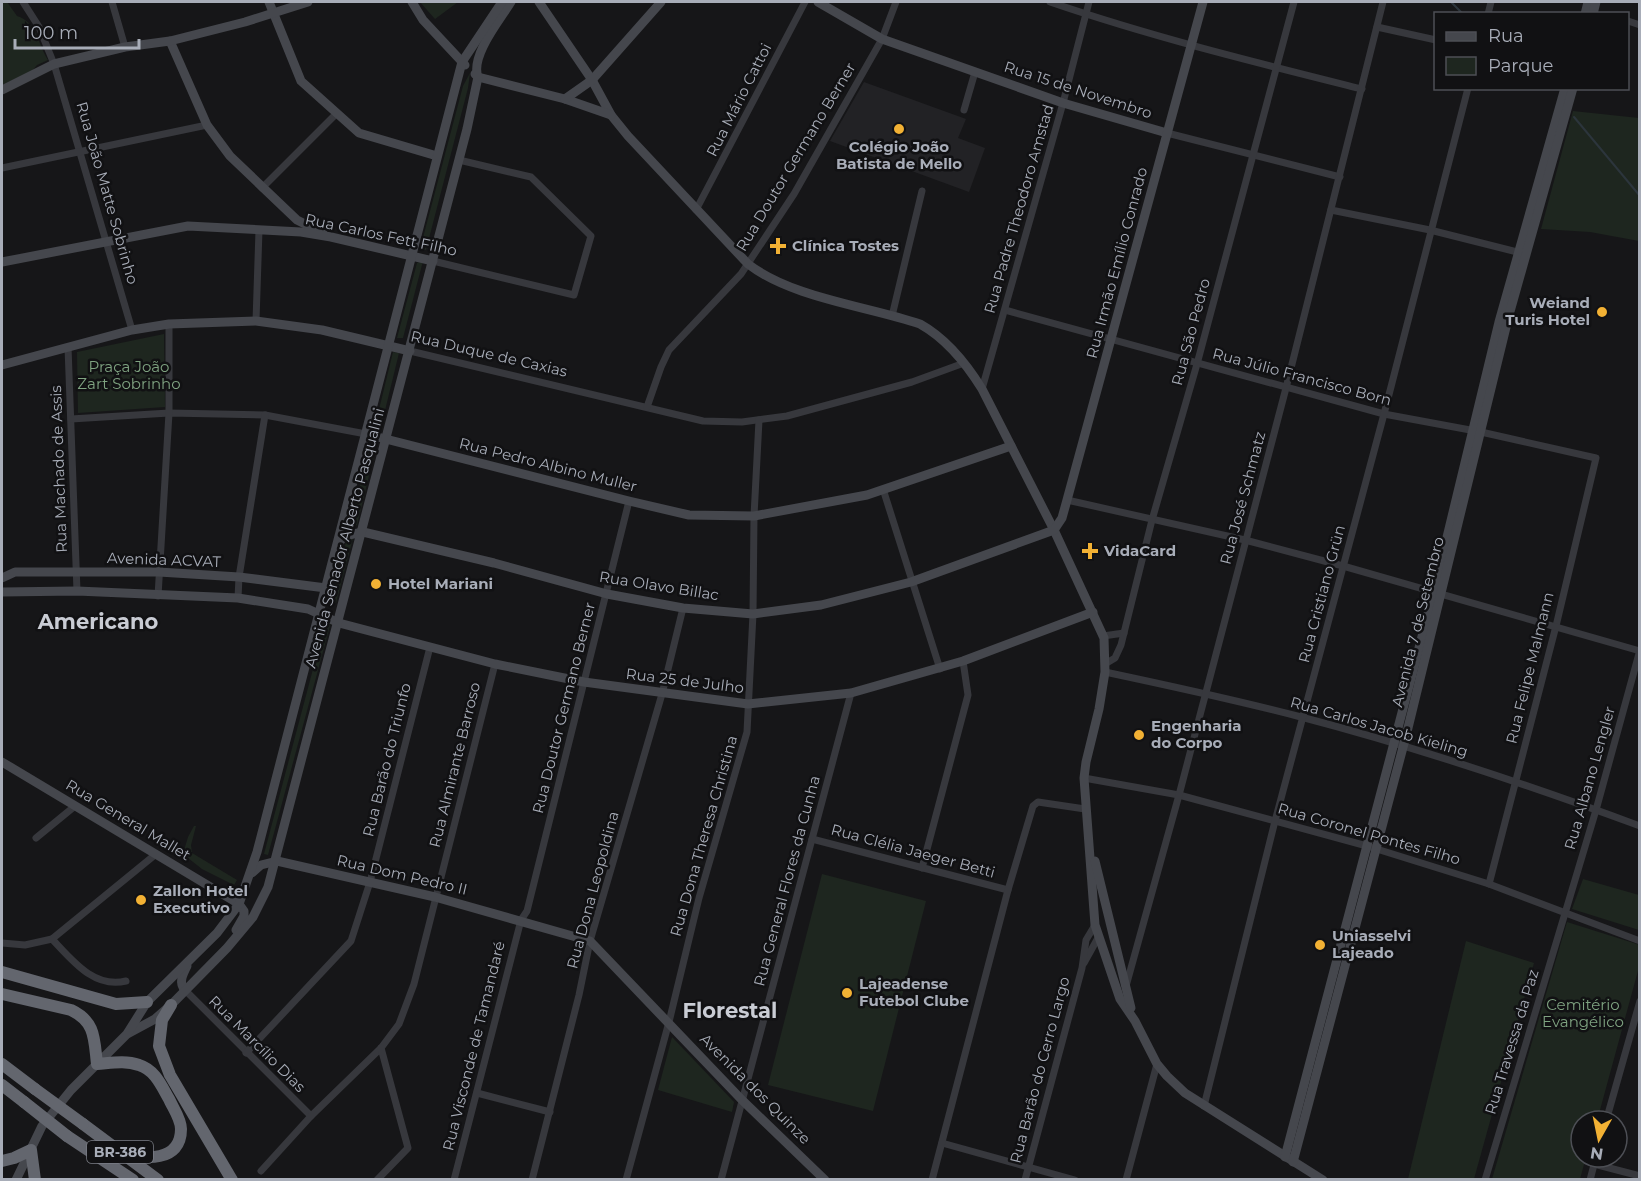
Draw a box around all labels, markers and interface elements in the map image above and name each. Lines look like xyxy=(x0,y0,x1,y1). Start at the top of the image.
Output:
scale bar xyxy=(15,12,140,50)
legend xyxy=(1434,12,1629,90)
text: 100 m xyxy=(24,22,78,44)
text: Rua xyxy=(1488,25,1524,47)
street label: Rua Mário Cattoi xyxy=(702,40,775,160)
text: Parque xyxy=(1488,55,1554,77)
street label: Rua 15 de Novembro xyxy=(1002,57,1154,122)
street label: Rua Doutor Germano Berner xyxy=(732,59,860,255)
street label: Rua João Matte Sobrinho xyxy=(72,99,143,286)
street label: Rua Padre Theodoro Amstad xyxy=(980,102,1058,316)
marker: Colégio João Batista de Mello xyxy=(892,122,906,136)
place label: Colégio João Batista de Mello xyxy=(836,137,962,173)
street label: Rua Irmão Emílio Conrado xyxy=(1082,165,1151,361)
street label: Rua Carlos Fett Filho xyxy=(303,209,459,260)
place label: Clínica Tostes xyxy=(792,236,899,255)
marker: Clínica Tostes xyxy=(769,237,787,255)
street label: Rua São Pedro xyxy=(1167,276,1214,388)
place label: Weiand Turis Hotel xyxy=(1505,293,1590,329)
marker: Weiand Turis Hotel xyxy=(1595,305,1609,319)
street label: Rua Duque de Caxias xyxy=(409,326,569,381)
street label: Rua Júlio Francisco Born xyxy=(1211,343,1394,410)
park label: Praça João Zart Sobrinho xyxy=(77,357,181,393)
street label: Rua Machado de Assis xyxy=(46,385,71,553)
street label: Avenida Senador Alberto Pasqualini xyxy=(301,406,388,670)
street label: Rua José Schmatz xyxy=(1216,429,1270,567)
street label: Rua Pedro Albino Muller xyxy=(457,433,639,496)
street label: Rua Cristiano Grün xyxy=(1294,523,1349,665)
street label: Avenida 7 de Setembro xyxy=(1387,535,1448,709)
place label: VidaCard xyxy=(1103,541,1176,560)
marker: VidaCard xyxy=(1081,542,1099,560)
street label: Avenida ACVAT xyxy=(107,548,222,571)
street label: Rua Olavo Billac xyxy=(598,567,720,604)
place label: Hotel Mariani xyxy=(388,574,493,593)
marker: Hotel Mariani xyxy=(369,577,383,591)
street label: Rua Felipe Malmann xyxy=(1501,590,1558,746)
street label: Rua Doutor Germano Berner xyxy=(528,600,599,815)
district label: Americano xyxy=(37,609,158,634)
street label: Rua 25 de Julho xyxy=(625,664,745,697)
street label: Rua Almirante Barroso xyxy=(425,680,484,849)
street label: Rua Barão do Triunfo xyxy=(358,681,415,839)
street label: Rua Carlos Jacob Kieling xyxy=(1288,692,1470,761)
street label: Rua Albano Lengler xyxy=(1560,704,1619,852)
place label: Engenharia do Corpo xyxy=(1151,716,1242,752)
marker: Engenharia do Corpo xyxy=(1132,728,1146,742)
street label: Rua Dona Theresa Christina xyxy=(666,733,741,939)
street label: Rua General Flores da Cunha xyxy=(749,773,824,988)
street label: Rua General Mallet xyxy=(62,775,194,864)
street label: Rua Coronel Pontes Filho xyxy=(1276,798,1463,869)
street label: Rua Dona Leopoldina xyxy=(562,809,623,971)
street label: Rua Clélia Jaeger Betti xyxy=(829,819,997,882)
street label: Rua Dom Pedro II xyxy=(335,850,469,899)
place label: Zallon Hotel Executivo xyxy=(153,881,248,917)
marker: Zallon Hotel Executivo xyxy=(134,893,148,907)
place label: Uniasselvi Lajeado xyxy=(1332,926,1411,962)
marker: Uniasselvi Lajeado xyxy=(1313,938,1327,952)
street label: Rua Visconde de Tamandaré xyxy=(438,939,509,1153)
street label: Rua Travessa da Paz xyxy=(1480,967,1543,1117)
place label: Lajeadense Futebol Clube xyxy=(859,974,969,1010)
street label: Rua Barão do Cerro Largo xyxy=(1005,974,1074,1165)
marker: Lajeadense Futebol Clube xyxy=(840,986,854,1000)
street label: Rua Marcílio Dias xyxy=(205,991,310,1096)
park label: Cemitério Evangélico xyxy=(1542,995,1624,1031)
district label: Florestal xyxy=(683,998,777,1023)
street label: Avenida dos Quinze xyxy=(696,1029,815,1148)
north arrow xyxy=(1569,1109,1629,1169)
road number: BR-386 xyxy=(87,1141,153,1163)
text: N xyxy=(1589,1143,1605,1164)

